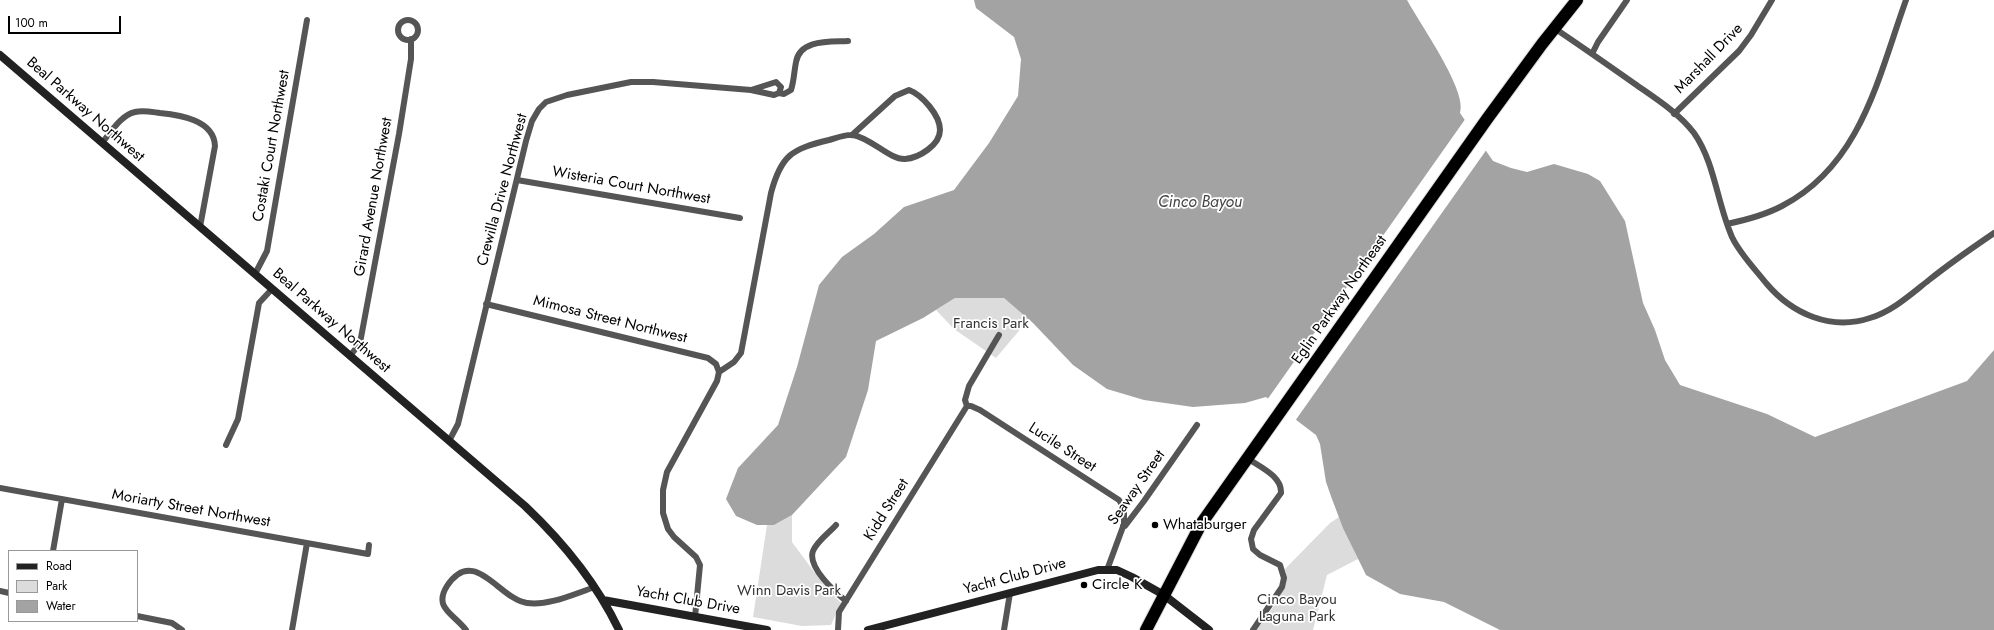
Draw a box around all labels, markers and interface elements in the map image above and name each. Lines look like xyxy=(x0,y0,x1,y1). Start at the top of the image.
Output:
scale bar xyxy=(10,8,123,34)
text: 100 m xyxy=(15,14,48,32)
street label: Marshall Drive xyxy=(1671,20,1747,98)
street label: Beal Parkway Northwest xyxy=(22,54,148,166)
street label: Costaki Court Northwest xyxy=(250,69,294,223)
street label: Crewilla Drive Northwest xyxy=(474,112,532,268)
street label: Girard Avenue Northwest xyxy=(351,116,397,278)
street label: Wisteria Court Northwest xyxy=(551,163,711,209)
water label: Cinco Bayou xyxy=(1158,193,1242,213)
street label: Eglin Parkway Northeast xyxy=(1289,232,1391,368)
street label: Beal Parkway Northwest xyxy=(268,265,394,377)
street label: Mimosa Street Northwest xyxy=(531,292,689,348)
park label: Francis Park xyxy=(953,315,1029,333)
street label: Lucile Street xyxy=(1025,420,1099,476)
street label: Seaway Street xyxy=(1105,447,1169,529)
street label: Kidd Street xyxy=(861,476,913,544)
street label: Moriarty Street Northwest xyxy=(110,486,272,532)
place label: Whataburger xyxy=(1163,516,1247,534)
marker: Whataburger xyxy=(1150,520,1160,530)
legend xyxy=(8,550,138,622)
street label: Yacht Club Drive xyxy=(962,555,1068,599)
text: Road xyxy=(46,557,72,575)
place label: Circle K xyxy=(1092,576,1142,594)
text: Park xyxy=(46,577,67,595)
marker: Circle K xyxy=(1079,580,1089,590)
park label: Winn Davis Park xyxy=(737,582,841,600)
street label: Yacht Club Drive xyxy=(635,583,741,619)
park label: Cinco Bayou Laguna Park xyxy=(1257,591,1337,626)
text: Water xyxy=(46,597,76,615)

